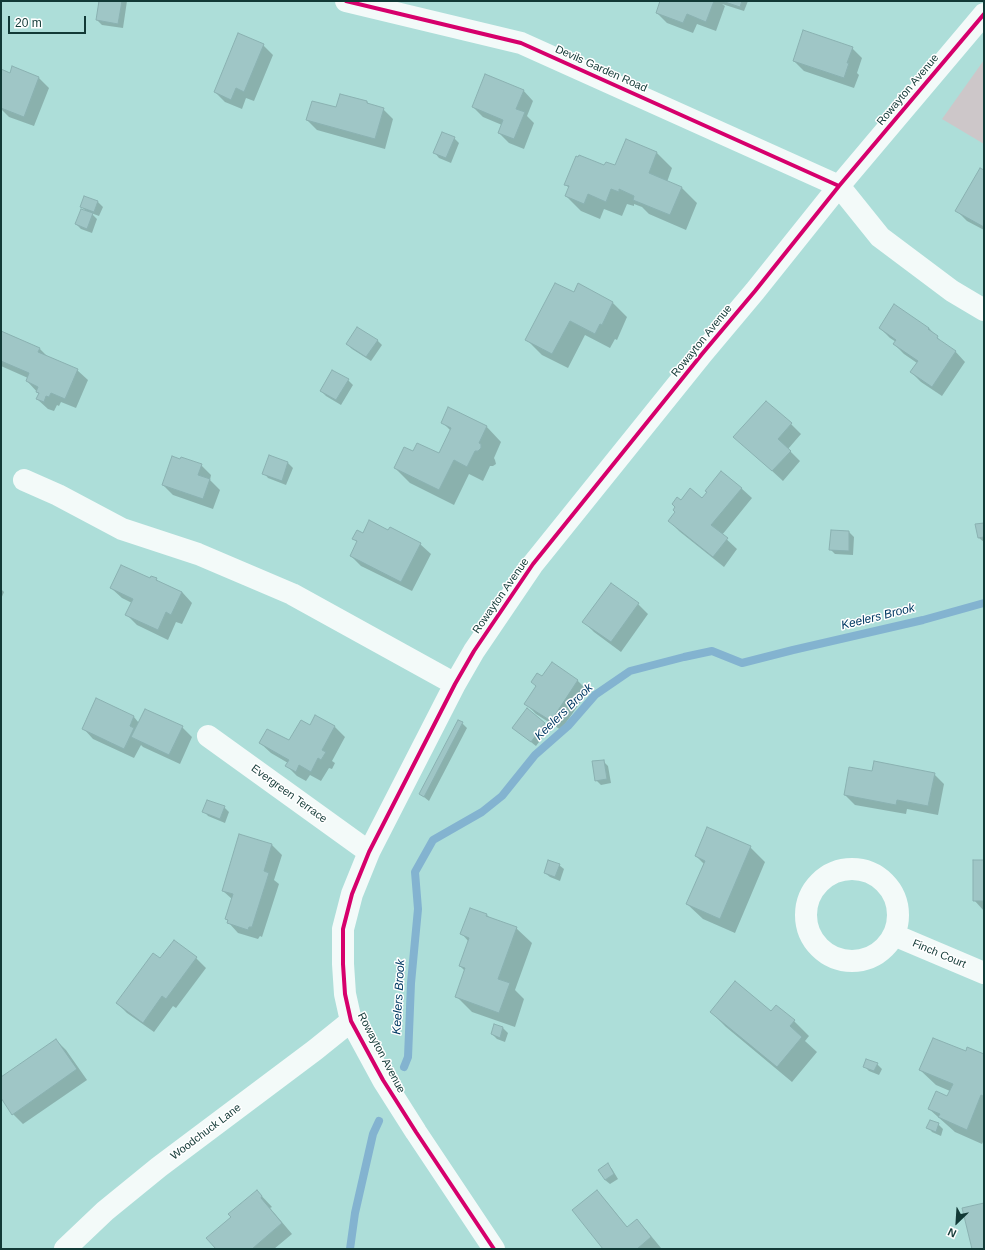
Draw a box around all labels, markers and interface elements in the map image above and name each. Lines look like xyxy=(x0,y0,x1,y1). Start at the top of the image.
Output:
scale bar xyxy=(10,8,88,34)
text: 20 m xyxy=(15,16,42,30)
street label: Devils Garden Road xyxy=(553,43,649,95)
street label: Rowayton Avenue xyxy=(874,52,942,128)
street label: Rowayton Avenue xyxy=(669,302,735,380)
street label: Rowayton Avenue xyxy=(470,556,532,636)
water label: Keelers Brook xyxy=(840,601,916,633)
water label: Keelers Brook xyxy=(532,681,596,743)
street label: Evergreen Terrace xyxy=(249,762,329,826)
street label: Finch Court xyxy=(910,937,968,971)
water label: Keelers Brook xyxy=(390,959,408,1035)
street label: Rowayton Avenue xyxy=(354,1011,408,1095)
street label: Woodchuck Lane xyxy=(168,1101,244,1163)
north arrow xyxy=(937,1202,977,1242)
text: N xyxy=(946,1226,958,1240)

